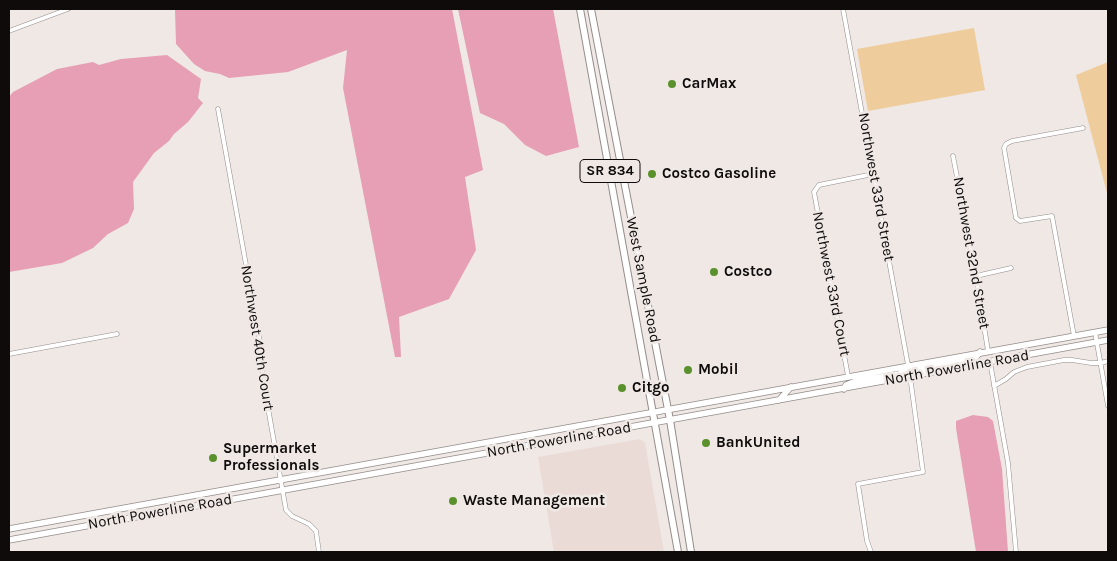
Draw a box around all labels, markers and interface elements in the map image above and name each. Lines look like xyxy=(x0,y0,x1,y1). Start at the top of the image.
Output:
place label: CarMax xyxy=(682,75,736,93)
marker: CarMax xyxy=(666,78,678,90)
street label: Northwest 33rd Street xyxy=(854,111,898,263)
road number: SR 834 xyxy=(580,160,640,182)
place label: Costco Gasoline xyxy=(662,165,776,183)
marker: Costco Gasoline xyxy=(646,168,658,180)
street label: Northwest 32nd Street xyxy=(949,175,993,331)
street label: Northwest 33rd Court xyxy=(808,210,854,358)
street label: West Sample Road xyxy=(622,216,664,344)
place label: Costco xyxy=(724,263,772,281)
street label: Northwest 40th Court xyxy=(237,264,277,412)
marker: Costco xyxy=(708,266,720,278)
street label: North Powerline Road xyxy=(883,346,1031,390)
place label: Mobil xyxy=(698,361,738,379)
marker: Mobil xyxy=(682,364,694,376)
place label: Citgo xyxy=(632,379,670,397)
marker: Citgo xyxy=(616,382,628,394)
street label: North Powerline Road xyxy=(485,418,633,462)
place label: BankUnited xyxy=(716,434,800,452)
marker: BankUnited xyxy=(700,437,712,449)
place label: Supermarket Professionals xyxy=(223,440,319,475)
marker: Supermarket Professionals xyxy=(207,452,219,464)
street label: North Powerline Road xyxy=(86,490,234,534)
place label: Waste Management xyxy=(463,492,605,510)
marker: Waste Management xyxy=(447,495,459,507)

